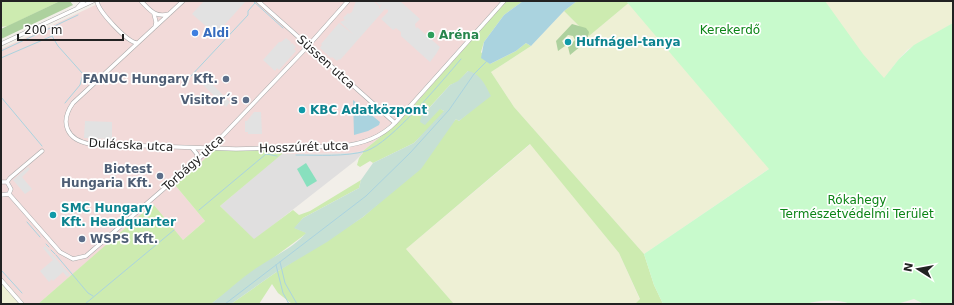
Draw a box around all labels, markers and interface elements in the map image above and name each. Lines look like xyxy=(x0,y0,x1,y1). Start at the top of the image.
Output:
scale bar xyxy=(18,16,123,42)
text: 200 m xyxy=(24,23,62,37)
park label: Kerekerdő xyxy=(700,23,760,37)
place label: Aldi xyxy=(203,26,229,40)
marker: Aldi xyxy=(190,28,200,38)
place label: Aréna xyxy=(439,28,479,42)
marker: Aréna xyxy=(426,30,436,40)
street label: Süssen utca xyxy=(294,32,358,92)
place label: Hufnágel-tanya xyxy=(576,35,681,49)
marker: Hufnágel-tanya xyxy=(563,37,573,47)
place label: FANUC Hungary Kft. xyxy=(83,72,218,86)
marker: FANUC Hungary Kft. xyxy=(221,74,231,84)
place label: Visitor´s xyxy=(181,93,238,107)
marker: Visitor´s xyxy=(241,95,251,105)
place label: KBC Adatközpont xyxy=(310,103,427,117)
marker: KBC Adatközpont xyxy=(297,105,307,115)
street label: Torbágy utca xyxy=(159,132,226,195)
street label: Dulácska utca xyxy=(88,136,174,154)
street label: Hosszúrét utca xyxy=(259,138,349,156)
place label: Biotest Hungaria Kft. xyxy=(61,162,152,190)
marker: Biotest Hungaria Kft. xyxy=(155,171,165,181)
park label: Rókahegy Természetvédelmi Terület xyxy=(779,193,934,221)
place label: SMC Hungary Kft. Headquarter xyxy=(61,201,176,229)
marker: SMC Hungary Kft. Headquarter xyxy=(48,210,58,220)
place label: WSPS Kft. xyxy=(90,232,158,246)
marker: WSPS Kft. xyxy=(77,234,87,244)
north arrow xyxy=(898,249,938,289)
text: N xyxy=(901,261,916,273)

